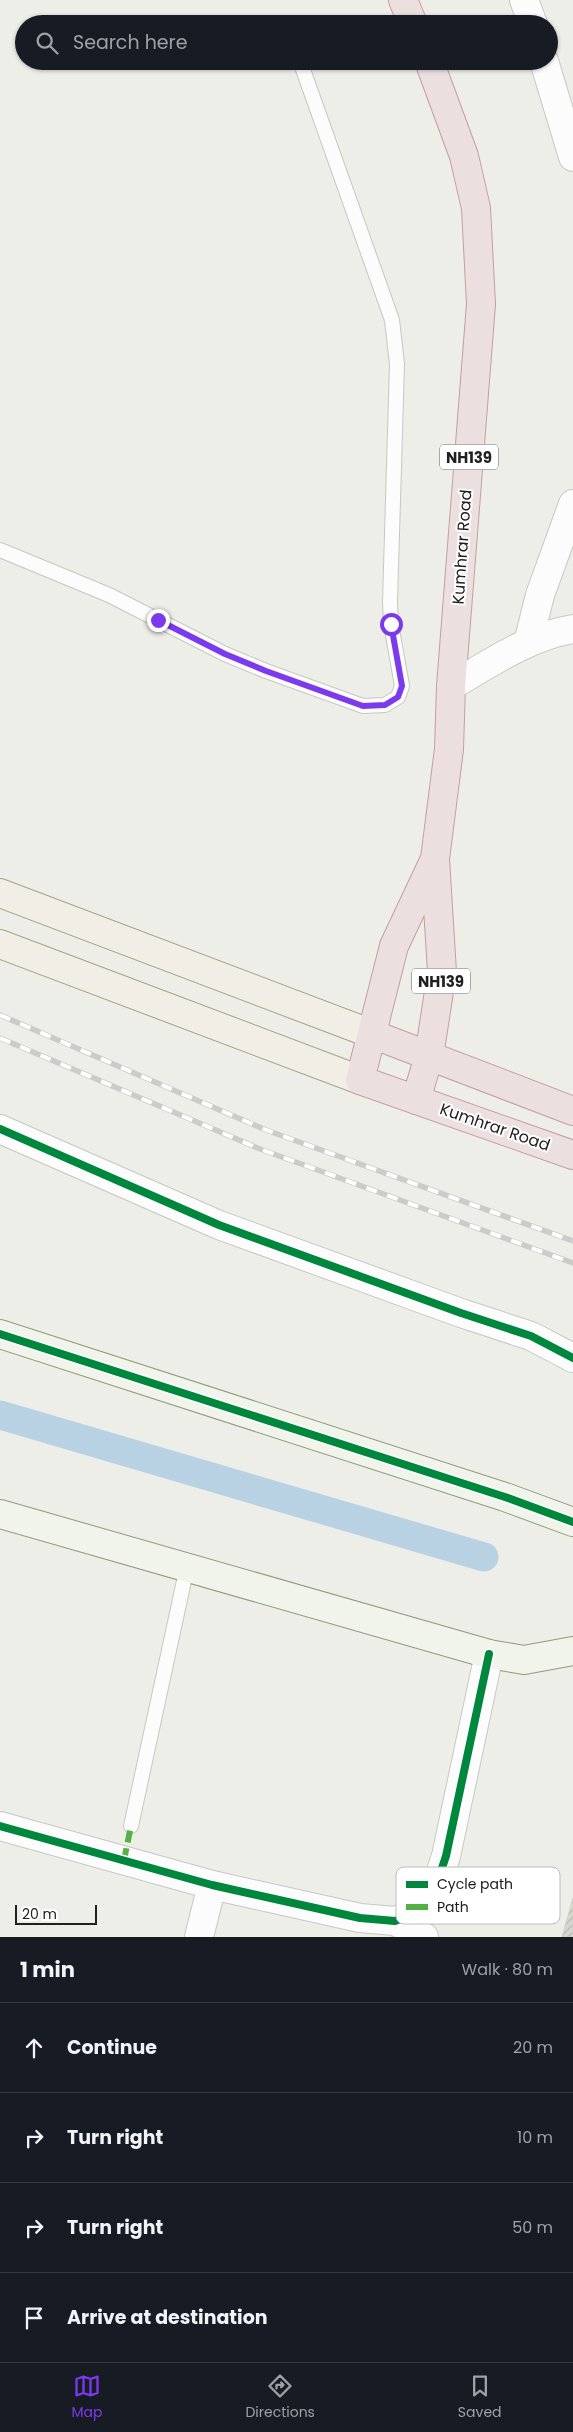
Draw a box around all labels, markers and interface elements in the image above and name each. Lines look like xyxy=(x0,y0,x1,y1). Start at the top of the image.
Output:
search box xyxy=(15,15,558,70)
icon: search xyxy=(33,29,61,57)
text: Search here xyxy=(73,29,187,56)
road number: NH139 xyxy=(440,444,498,470)
street label: Kumhrar Road xyxy=(447,489,477,605)
route end xyxy=(147,609,170,632)
route start xyxy=(380,613,403,636)
road number: NH139 xyxy=(412,968,470,994)
street label: Kumhrar Road xyxy=(437,1097,553,1157)
legend xyxy=(396,1867,560,1924)
text: Cycle path xyxy=(437,1874,513,1894)
text: Path xyxy=(437,1897,469,1917)
scale bar xyxy=(15,1902,98,1925)
text: 20 m xyxy=(22,1904,57,1924)
text: 1 min xyxy=(20,1955,75,1984)
text: Walk · 80 m xyxy=(462,1958,553,1981)
icon: ahead xyxy=(20,2034,48,2062)
text: Continue xyxy=(67,2034,157,2061)
text: 20 m xyxy=(513,2036,553,2059)
icon: right xyxy=(20,2124,48,2152)
text: Turn right xyxy=(67,2124,163,2151)
text: 10 m xyxy=(517,2126,553,2149)
icon: right xyxy=(20,2214,48,2242)
text: Turn right xyxy=(67,2214,163,2241)
text: 50 m xyxy=(512,2216,553,2239)
icon: arrive xyxy=(20,2304,48,2332)
text: Arrive at destination xyxy=(67,2304,268,2331)
tab: Map xyxy=(71,2372,102,2423)
tab: Directions xyxy=(245,2372,315,2423)
tab: Saved xyxy=(458,2372,502,2423)

